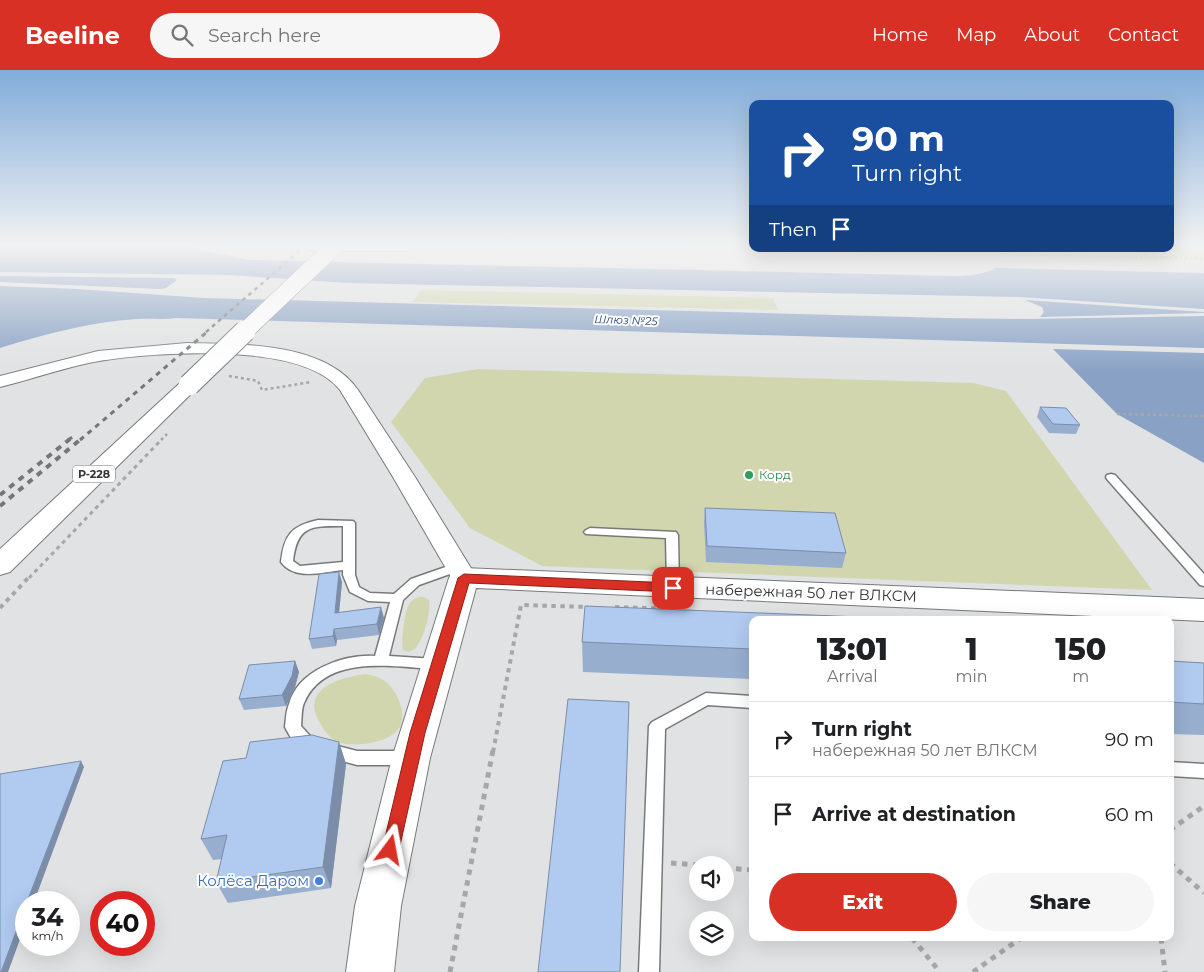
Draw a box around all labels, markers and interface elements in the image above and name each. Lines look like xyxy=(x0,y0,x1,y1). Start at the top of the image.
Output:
search box xyxy=(150,13,500,58)
text: Beeline xyxy=(25,21,120,50)
icon: search xyxy=(168,21,196,49)
text: Search here xyxy=(208,24,321,47)
text: Home xyxy=(872,24,928,46)
text: Map xyxy=(956,24,996,46)
text: About xyxy=(1024,24,1080,46)
text: Contact xyxy=(1108,24,1179,46)
text: 90 m xyxy=(852,117,945,160)
icon: right xyxy=(769,120,834,185)
text: Turn right xyxy=(852,160,962,187)
icon: arrive xyxy=(827,215,855,243)
text: Then xyxy=(769,218,817,241)
water label: Шлюз №25 xyxy=(594,312,659,328)
road number: Р-228 xyxy=(73,466,115,482)
place label: Корд xyxy=(759,467,791,482)
marker: Корд xyxy=(743,469,755,481)
pin xyxy=(652,567,694,609)
icon: arrive xyxy=(659,574,687,602)
street label: набережная 50 лет ВЛКСМ xyxy=(705,579,917,606)
text: 13:01 xyxy=(817,631,888,668)
text: 1 xyxy=(966,631,978,668)
text: 150 xyxy=(1055,631,1106,668)
text: Arrival xyxy=(827,667,878,686)
text: min xyxy=(956,667,988,686)
text: m xyxy=(1072,667,1089,686)
text: Turn right xyxy=(812,718,912,741)
icon: right xyxy=(769,725,797,753)
text: 90 m xyxy=(1105,728,1154,751)
text: набережная 50 лет ВЛКСМ xyxy=(812,741,1038,760)
icon: arrive xyxy=(769,800,797,828)
text: Arrive at destination xyxy=(812,803,1016,826)
text: 60 m xyxy=(1105,803,1154,826)
position arrow xyxy=(363,823,415,875)
map controls xyxy=(689,856,734,956)
button: sound xyxy=(689,856,734,901)
place label: Колёса Даром xyxy=(197,871,309,890)
button: Exit xyxy=(769,873,957,931)
button: Share xyxy=(967,873,1154,931)
marker: Колёса Даром xyxy=(313,875,325,887)
speed limit sign: 40 xyxy=(90,891,155,956)
text: 34 xyxy=(31,902,64,932)
button: layers xyxy=(689,911,734,956)
text: km/h xyxy=(31,928,64,943)

